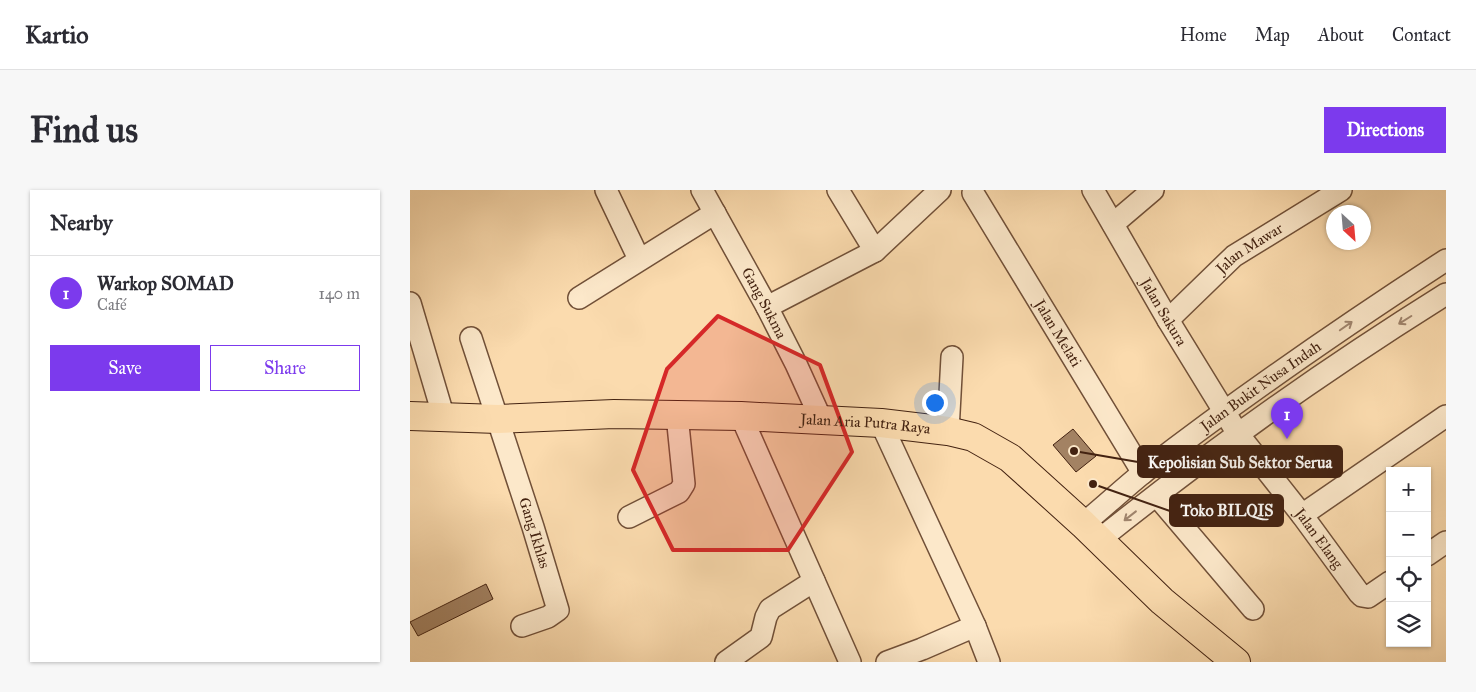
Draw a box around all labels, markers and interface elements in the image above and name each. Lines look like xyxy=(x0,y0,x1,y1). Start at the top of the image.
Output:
text: Kartio xyxy=(25,20,88,50)
text: Home xyxy=(1180,24,1227,46)
text: Map xyxy=(1255,24,1290,46)
text: About xyxy=(1318,24,1364,46)
text: Contact xyxy=(1392,24,1451,46)
button: Directions xyxy=(1324,107,1446,153)
text: Find us xyxy=(30,109,138,152)
north arrow xyxy=(1326,205,1371,250)
text: Nearby xyxy=(50,210,113,236)
street label: Jalan Mawar xyxy=(1211,219,1286,280)
street label: Gang Sukma xyxy=(738,264,791,342)
text: Warkop SOMAD xyxy=(97,272,234,295)
street label: Jalan Sakura xyxy=(1135,273,1191,350)
text: 1 xyxy=(63,284,69,303)
text: 140 m xyxy=(319,284,360,303)
text: Café xyxy=(97,295,127,314)
street label: Jalan Melati xyxy=(1029,295,1085,370)
one-way arrow xyxy=(1398,315,1412,325)
one-way arrow xyxy=(1338,321,1352,331)
street label: Jalan Bukit Nusa Indah xyxy=(1195,337,1325,437)
button: Save xyxy=(50,345,200,391)
button: Share xyxy=(210,345,360,391)
your location xyxy=(922,390,948,416)
pin: 1 xyxy=(1271,398,1303,439)
street label: Jalan Aria Putra Raya xyxy=(798,410,932,438)
callout: Kepolisian Sub Sektor Serua xyxy=(1138,446,1342,477)
text: Kepolisian Sub Sektor Serua xyxy=(1148,453,1333,473)
map controls xyxy=(1386,467,1431,647)
button: + xyxy=(1386,467,1431,512)
street label: Gang Ikhlas xyxy=(515,495,554,571)
callout: Toko BILQIS xyxy=(1170,495,1283,526)
text: Toko BILQIS xyxy=(1180,501,1273,521)
street label: Jalan Elang xyxy=(1289,503,1348,573)
one-way arrow xyxy=(1124,511,1137,522)
button: − xyxy=(1386,512,1431,557)
button: locate xyxy=(1386,557,1431,602)
button: layers xyxy=(1386,602,1431,647)

